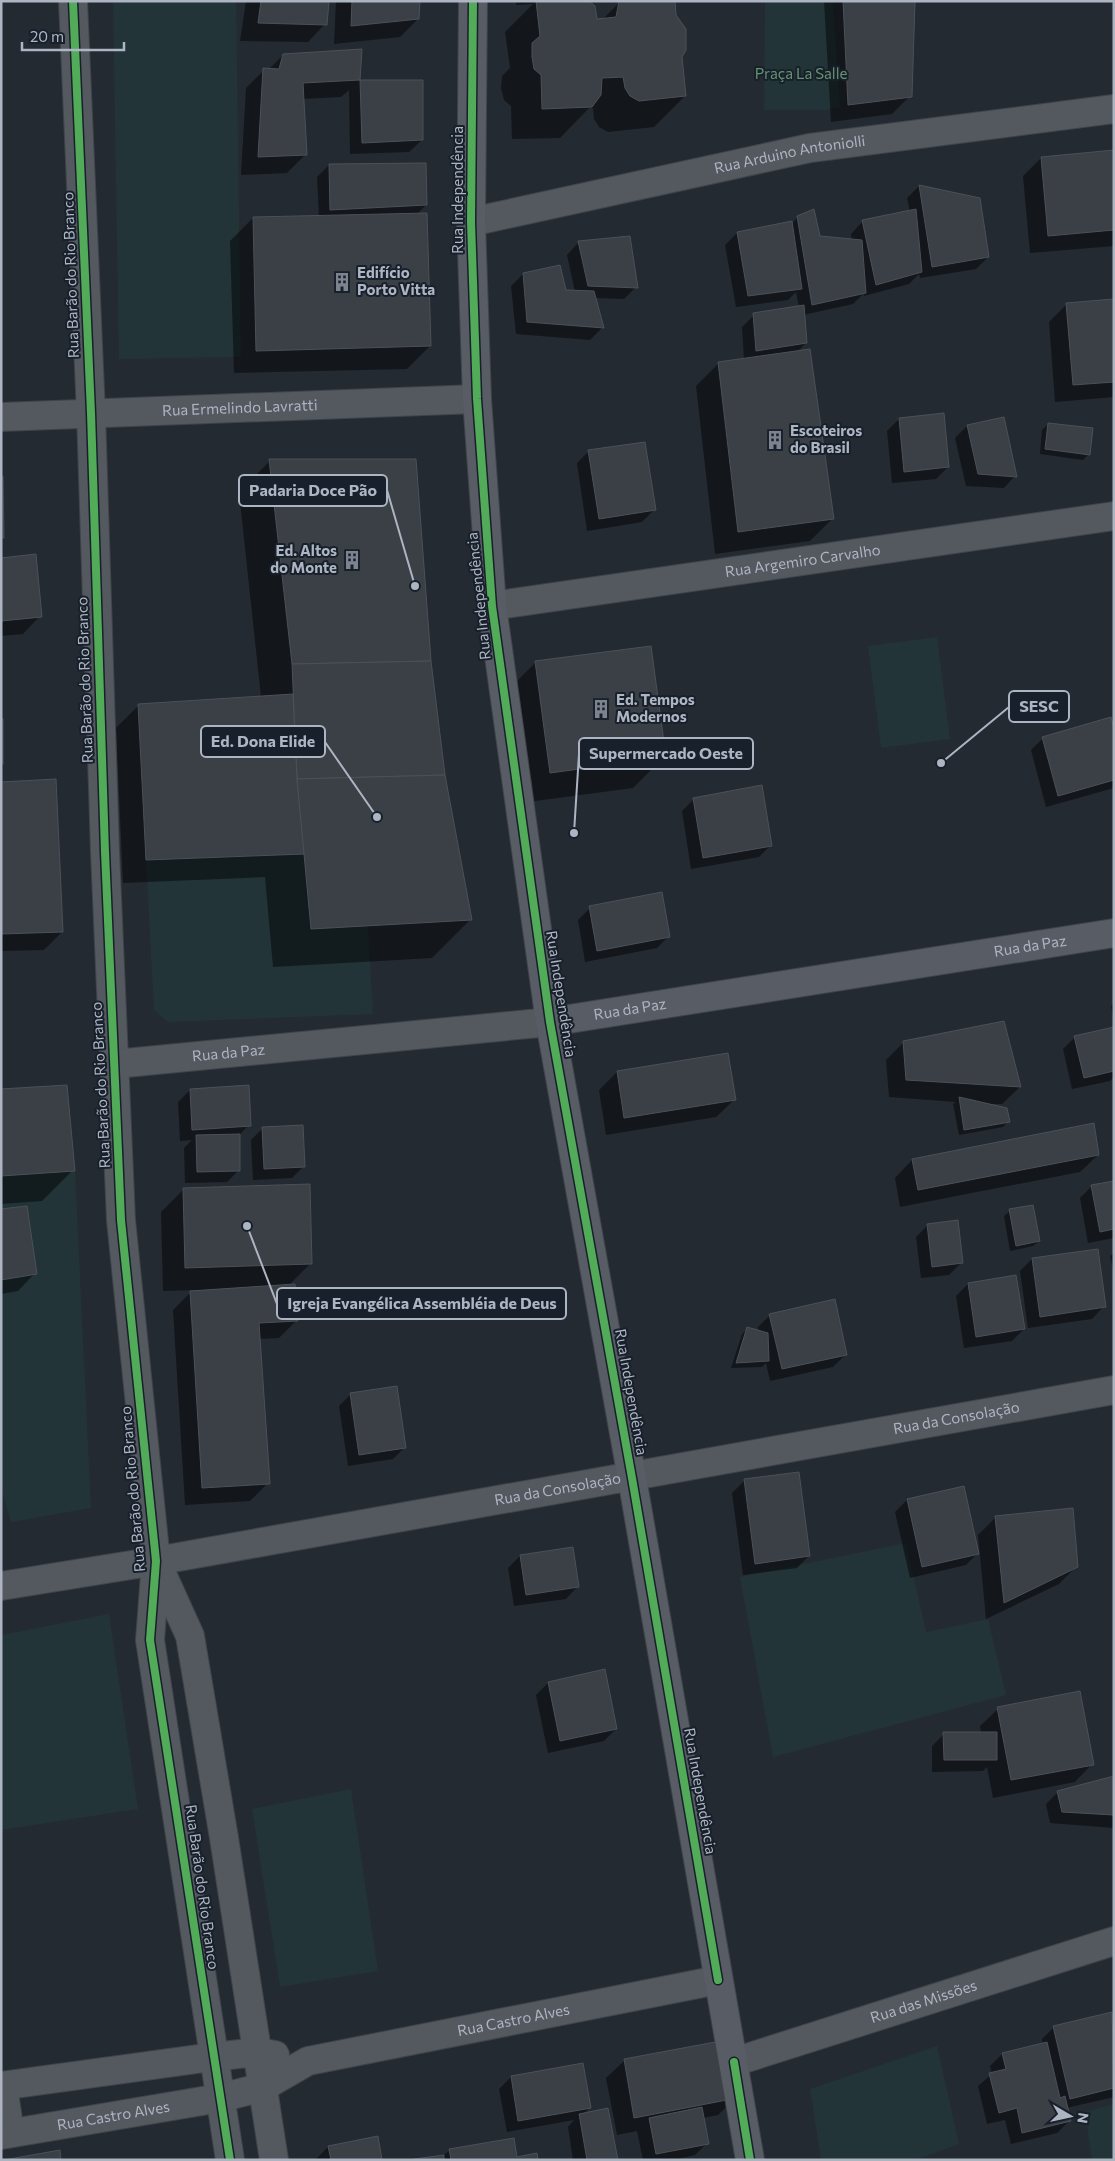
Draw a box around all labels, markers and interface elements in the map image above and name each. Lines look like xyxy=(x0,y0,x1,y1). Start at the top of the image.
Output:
scale bar xyxy=(22,20,125,52)
text: 20 m xyxy=(30,27,64,45)
park label: Praça La Salle xyxy=(755,64,847,82)
street label: Rua Independência xyxy=(448,126,466,254)
street label: Rua Arduino Antoniolli xyxy=(712,131,866,177)
street label: Rua Barão do Rio Branco xyxy=(58,191,82,359)
place label: Edifício Porto Vitta xyxy=(357,263,435,298)
building icon: Edifício Porto Vitta xyxy=(331,271,353,293)
street label: Rua Ermelindo Lavratti xyxy=(162,395,318,419)
place label: Escoteiros do Brasil xyxy=(790,421,862,456)
building icon: Escoteiros do Brasil xyxy=(764,429,786,451)
callout: Padaria Doce Pão xyxy=(239,475,387,506)
text: Padaria Doce Pão xyxy=(249,480,377,499)
street label: Rua Independência xyxy=(462,531,494,661)
street label: Rua Argemiro Carvalho xyxy=(724,540,882,580)
place label: Ed. Altos do Monte xyxy=(270,541,337,576)
building icon: Ed. Altos do Monte xyxy=(341,549,363,571)
street label: Rua Barão do Rio Branco xyxy=(72,596,96,764)
place label: Ed. Tempos Modernos xyxy=(616,690,695,725)
callout: SESC xyxy=(1009,691,1069,722)
text: SESC xyxy=(1019,696,1059,715)
building icon: Ed. Tempos Modernos xyxy=(590,698,612,720)
callout: Ed. Dona Elide xyxy=(201,726,325,757)
text: Ed. Dona Elide xyxy=(211,731,315,750)
callout: Supermercado Oeste xyxy=(579,738,753,769)
text: Supermercado Oeste xyxy=(589,743,743,762)
street label: Rua Independência xyxy=(543,929,581,1059)
street label: Rua da Paz xyxy=(992,931,1067,960)
street label: Rua da Paz xyxy=(592,994,667,1023)
street label: Rua Barão do Rio Branco xyxy=(87,1001,113,1169)
street label: Rua da Paz xyxy=(191,1040,266,1065)
callout: Igreja Evangélica Assembléia de Deus xyxy=(277,1288,566,1319)
text: Igreja Evangélica Assembléia de Deus xyxy=(287,1293,557,1312)
street label: Rua Independência xyxy=(612,1327,652,1456)
street label: Rua da Consolação xyxy=(892,1397,1021,1437)
street label: Rua Barão do Rio Branco xyxy=(116,1405,148,1573)
street label: Rua da Consolação xyxy=(493,1468,622,1508)
street label: Rua Independência xyxy=(681,1726,721,1855)
street label: Rua Barão do Rio Branco xyxy=(182,1803,224,1971)
street label: Rua das Missões xyxy=(868,1975,979,2026)
street label: Rua Castro Alves xyxy=(456,1999,571,2039)
north arrow xyxy=(1045,2091,1095,2141)
street label: Rua Castro Alves xyxy=(55,2097,171,2133)
text: N xyxy=(1074,2112,1093,2125)

